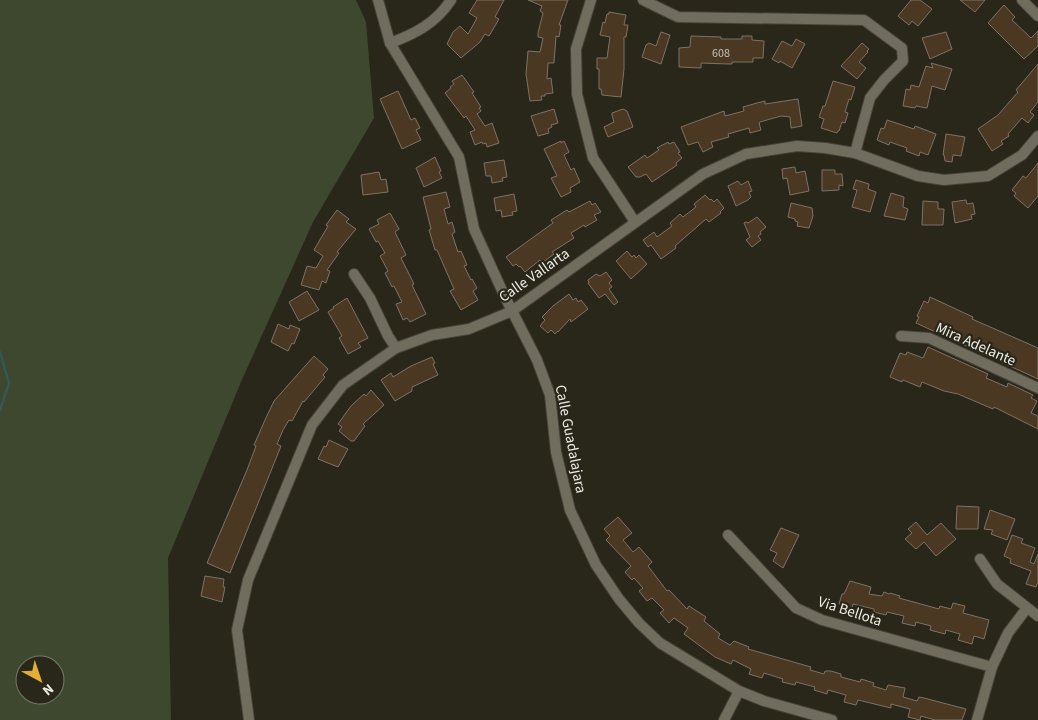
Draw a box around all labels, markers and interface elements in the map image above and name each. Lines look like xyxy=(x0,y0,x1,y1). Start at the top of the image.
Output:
house number: 608 xyxy=(712,45,730,62)
street label: Calle Vallarta xyxy=(495,243,574,308)
street label: Mira Adelante xyxy=(932,317,1019,372)
street label: Calle Guadalajara xyxy=(550,383,591,495)
street label: Via Bellota xyxy=(815,591,885,632)
north arrow xyxy=(15,655,65,705)
text: N xyxy=(38,679,58,700)

